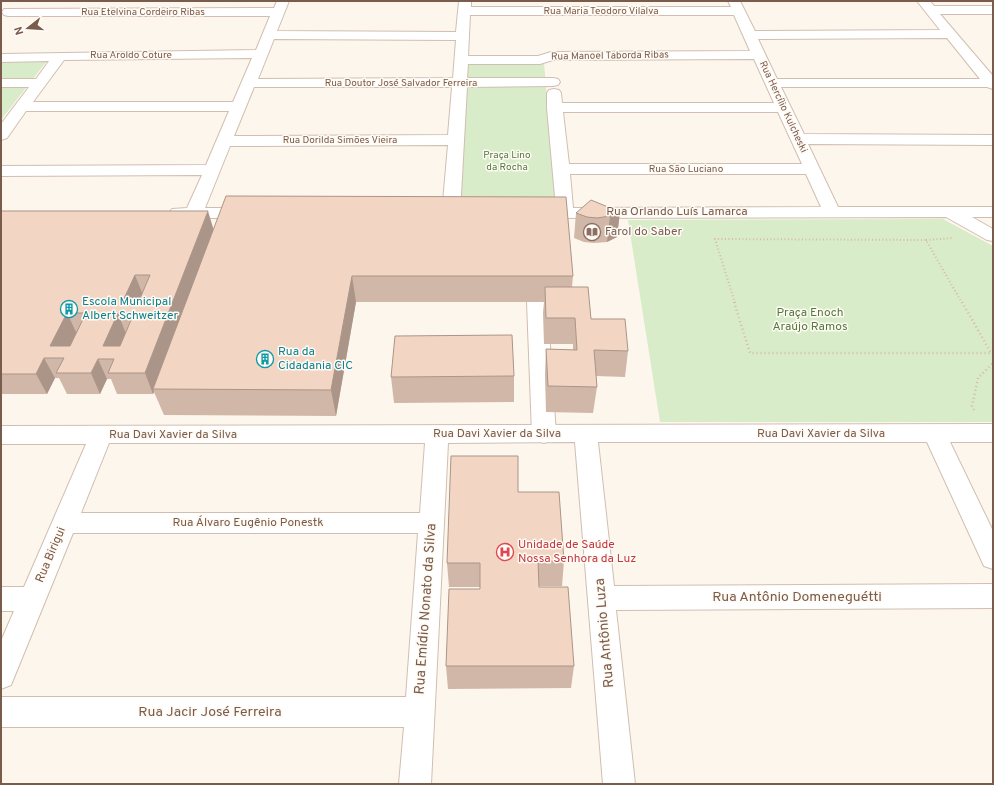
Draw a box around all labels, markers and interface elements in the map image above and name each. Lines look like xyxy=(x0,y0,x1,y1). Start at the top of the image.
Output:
street label: Rua Maria Teodoro Vilalva xyxy=(544,5,658,18)
street label: Rua Etelvina Cordeiro Ribas xyxy=(81,6,205,19)
north arrow xyxy=(8,8,48,48)
text: N xyxy=(12,25,27,36)
street label: Rua Manoel Taborda Ribas xyxy=(551,48,669,64)
street label: Rua Aroldo Coture xyxy=(90,49,172,62)
street label: Rua Hercílio Kulcheski xyxy=(756,59,810,155)
street label: Rua Doutor José Salvador Ferreira xyxy=(325,77,477,90)
street label: Rua Dorilda Simões Vieira xyxy=(283,134,397,147)
park label: Praça Lino da Rocha xyxy=(483,149,531,174)
street label: Rua São Luciano xyxy=(649,163,724,176)
street label: Rua Orlando Luís Lamarca xyxy=(606,204,748,220)
library icon: Farol do Saber xyxy=(582,222,602,242)
place label: Farol do Saber xyxy=(605,224,683,240)
place label: Escola Municipal Albert Schweitzer xyxy=(82,294,179,324)
building icon: Escola Municipal Albert Schweitzer xyxy=(59,299,79,319)
park label: Praça Enoch Araújo Ramos xyxy=(772,305,848,335)
place label: Rua da Cidadania CIC xyxy=(278,344,353,374)
building icon: Rua da Cidadania CIC xyxy=(255,349,275,369)
street label: Rua Davi Xavier da Silva xyxy=(433,426,561,442)
street label: Rua Davi Xavier da Silva xyxy=(757,426,885,442)
street label: Rua Davi Xavier da Silva xyxy=(109,427,237,443)
street label: Rua Álvaro Eugênio Ponestk xyxy=(172,515,324,531)
street label: Rua Emídio Nonato da Silva xyxy=(412,523,440,695)
street label: Rua Birigui xyxy=(32,525,70,585)
place label: Unidade de Saúde Nossa Senhora da Luz xyxy=(518,537,636,567)
hospital icon: Unidade de Saúde Nossa Senhora da Luz xyxy=(495,542,515,562)
street label: Rua Antônio Luza xyxy=(592,577,618,689)
street label: Rua Antônio Domeneguétti xyxy=(712,589,882,606)
street label: Rua Jacir José Ferreira xyxy=(138,704,282,721)

